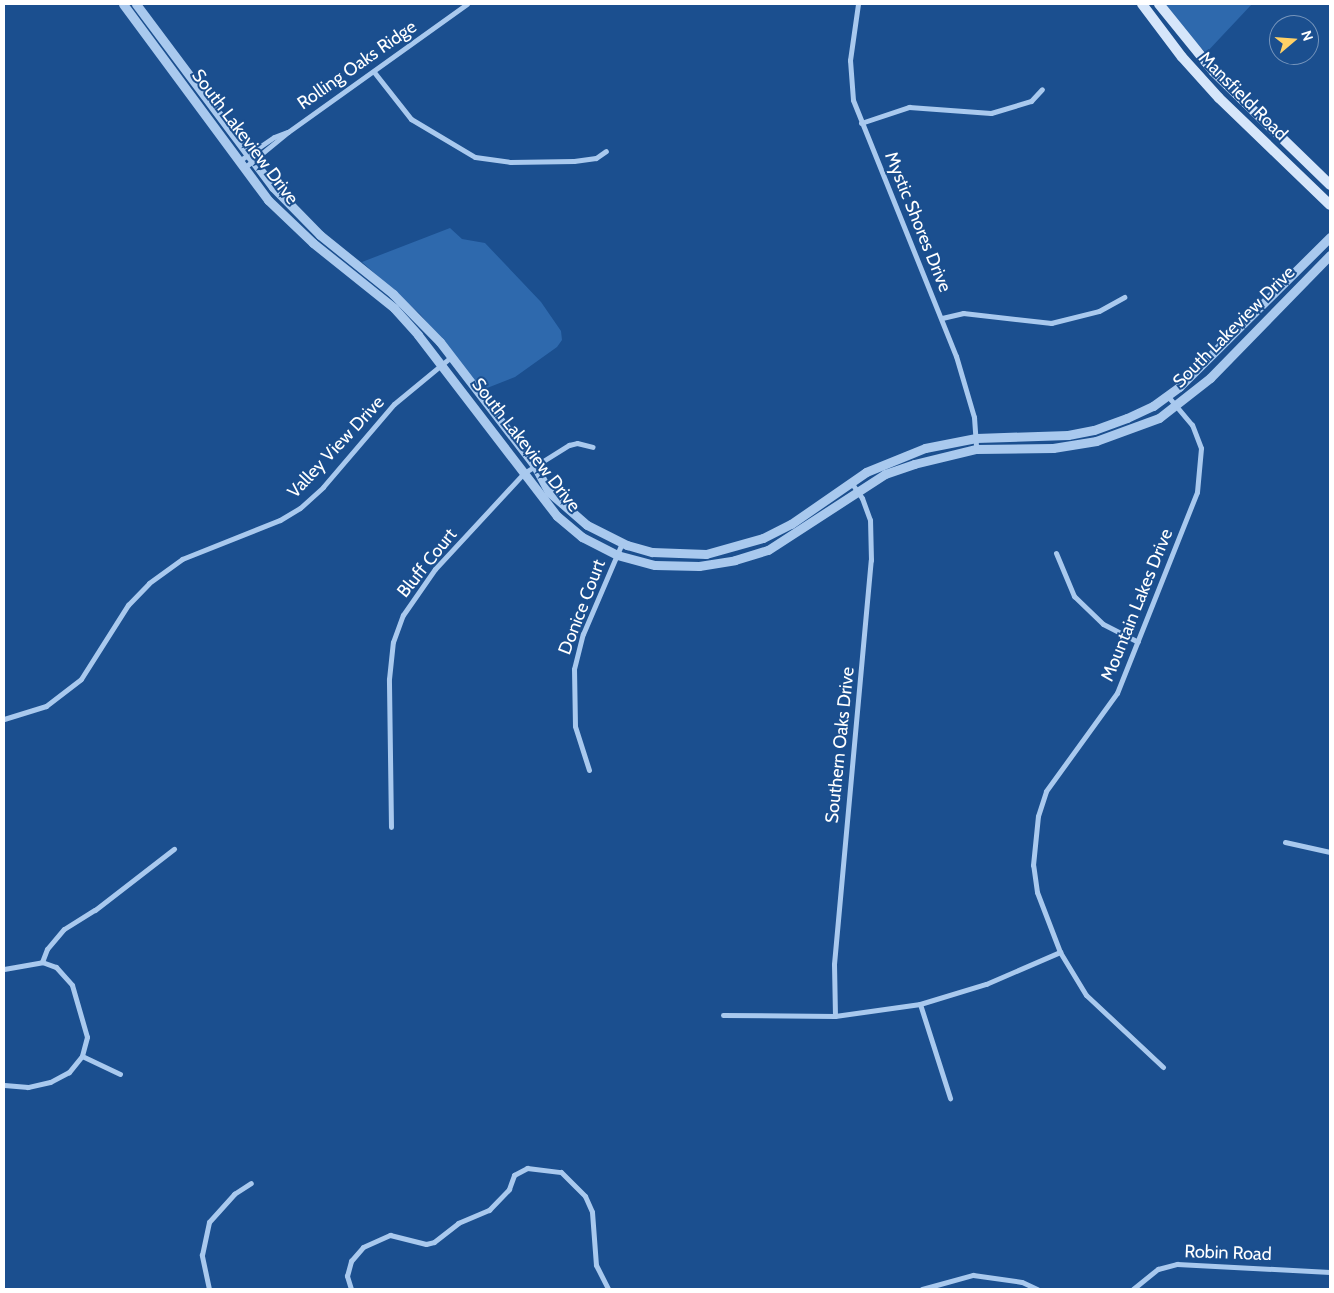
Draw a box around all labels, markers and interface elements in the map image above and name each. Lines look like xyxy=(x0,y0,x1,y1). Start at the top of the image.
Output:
north arrow xyxy=(1269,15,1319,65)
street label: Rolling Oaks Ridge xyxy=(293,16,421,114)
text: N xyxy=(1297,28,1317,43)
street label: Mansfield Road xyxy=(1194,47,1292,145)
street label: South Lakeview Drive xyxy=(187,65,303,209)
street label: Mystic Shores Drive xyxy=(880,149,956,295)
street label: South Lakeview Drive xyxy=(1169,262,1299,392)
street label: South Lakeview Drive xyxy=(467,374,585,516)
street label: Valley View Drive xyxy=(283,391,389,503)
street label: Bluff Court xyxy=(393,524,461,602)
street label: Mountain Lakes Drive xyxy=(1097,526,1177,684)
street label: Donice Court xyxy=(554,556,610,658)
street label: Southern Oaks Drive xyxy=(821,666,859,824)
street label: Robin Road xyxy=(1184,1241,1272,1265)

